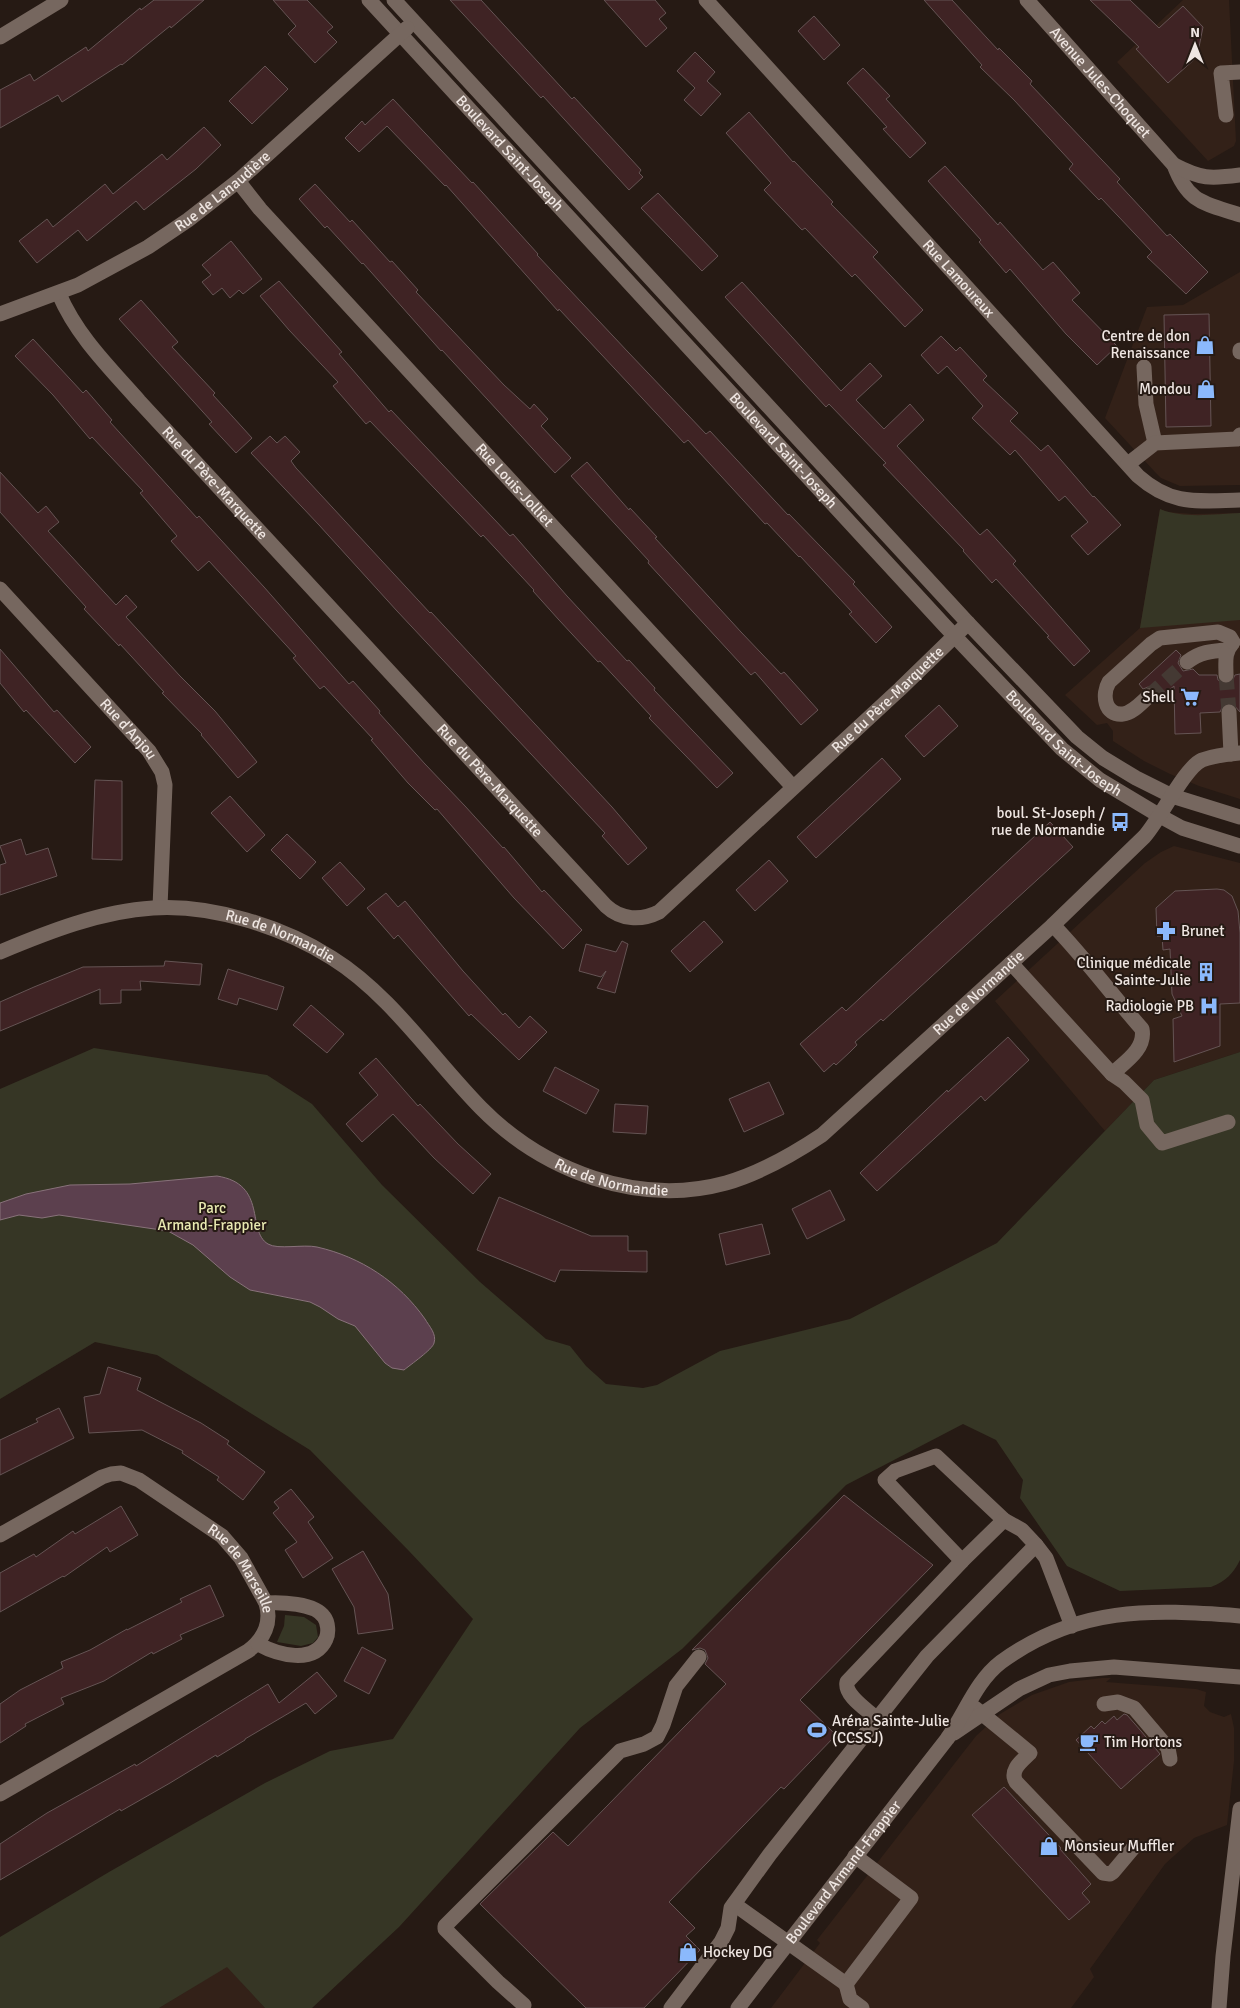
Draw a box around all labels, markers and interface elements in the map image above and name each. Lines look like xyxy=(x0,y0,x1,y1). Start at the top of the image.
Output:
north arrow xyxy=(1170,20,1220,70)
street label: Avenue Jules-Choquet xyxy=(1046,23,1154,141)
text: N xyxy=(1190,24,1200,41)
street label: Boulevard Saint-Joseph xyxy=(452,91,568,215)
street label: Rue de Lanaudière xyxy=(171,147,274,235)
street label: Rue Lamoureux xyxy=(919,236,999,321)
place label: Centre de don Renaissance xyxy=(1101,327,1190,362)
shop icon: Centre de don Renaissance xyxy=(1194,334,1216,356)
shop icon: Mondou xyxy=(1195,378,1217,400)
place label: Mondou xyxy=(1139,380,1191,398)
street label: Boulevard Saint-Joseph xyxy=(726,389,841,512)
street label: Rue du Père-Marquette xyxy=(158,423,272,543)
street label: Rue Louis-Jolliet xyxy=(472,440,557,530)
street label: Rue du Père-Marquette xyxy=(828,643,947,757)
street label: Boulevard Saint-Joseph xyxy=(1002,686,1125,800)
supermarket icon: Shell xyxy=(1179,686,1201,708)
place label: Shell xyxy=(1142,688,1175,706)
street label: Rue d'Anjou xyxy=(96,695,161,763)
street label: Rue du Père-Marquette xyxy=(433,720,547,841)
place label: boul. St-Joseph / rue de Normandie xyxy=(991,804,1106,839)
bus stop icon: boul. St-Joseph / rue de Normandie xyxy=(1109,811,1131,833)
street label: Rue de Normandie xyxy=(224,906,339,967)
pharmacy icon: Brunet xyxy=(1155,920,1177,942)
place label: Brunet xyxy=(1181,922,1225,940)
street label: Rue de Normandie xyxy=(929,947,1028,1039)
place label: Clinique médicale Sainte-Julie xyxy=(1077,954,1191,989)
building icon: Clinique médicale Sainte-Julie xyxy=(1195,961,1217,983)
hospital icon: Radiologie PB xyxy=(1198,995,1220,1017)
place label: Radiologie PB xyxy=(1105,997,1194,1015)
street label: Rue de Normandie xyxy=(552,1154,669,1200)
park label: Parc Armand-Frappier xyxy=(157,1199,267,1234)
street label: Rue de Marseille xyxy=(204,1520,277,1614)
place label: Aréna Sainte-Julie (CCSSJ) xyxy=(832,1712,950,1747)
sports icon: Aréna Sainte-Julie (CCSSJ) xyxy=(806,1719,828,1741)
cafe icon: Tim Hortons xyxy=(1078,1731,1100,1753)
place label: Tim Hortons xyxy=(1104,1733,1183,1751)
street label: Boulevard Armand-Frappier xyxy=(782,1796,905,1947)
shop icon: Monsieur Muffler xyxy=(1038,1835,1060,1857)
place label: Monsieur Muffler xyxy=(1064,1837,1175,1855)
shop icon: Hockey DG xyxy=(677,1941,699,1963)
place label: Hockey DG xyxy=(703,1943,772,1961)

